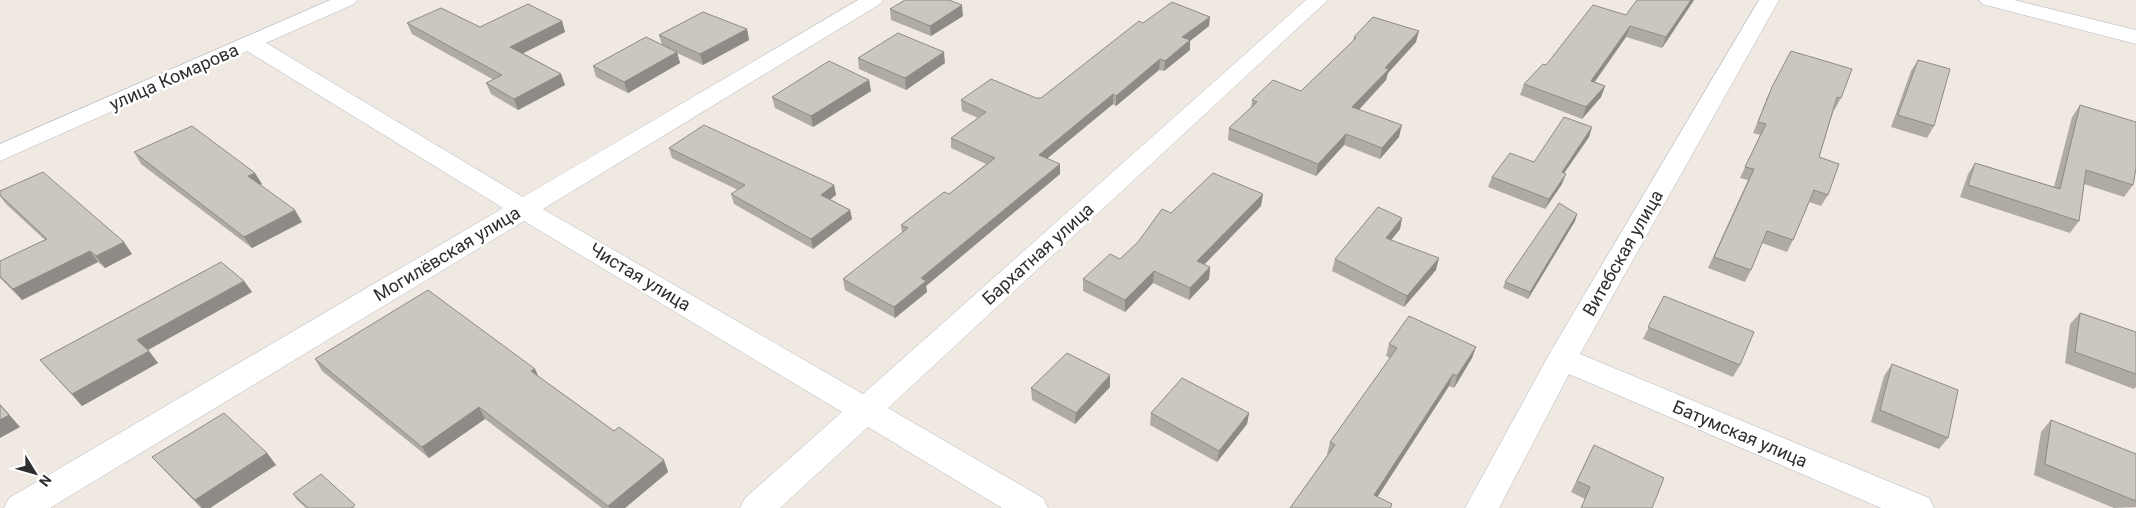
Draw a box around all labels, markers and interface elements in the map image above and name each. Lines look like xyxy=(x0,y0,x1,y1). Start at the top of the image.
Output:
street label: улица Комарова xyxy=(106,39,242,114)
street label: Витебская улица xyxy=(1578,186,1667,319)
street label: Бархатная улица xyxy=(978,198,1098,309)
street label: Могилёвская улица xyxy=(370,202,524,306)
street label: Чистая улица xyxy=(586,238,695,315)
street label: Батумская улица xyxy=(1670,396,1811,471)
north arrow xyxy=(10,448,60,498)
text: N xyxy=(36,472,55,490)

